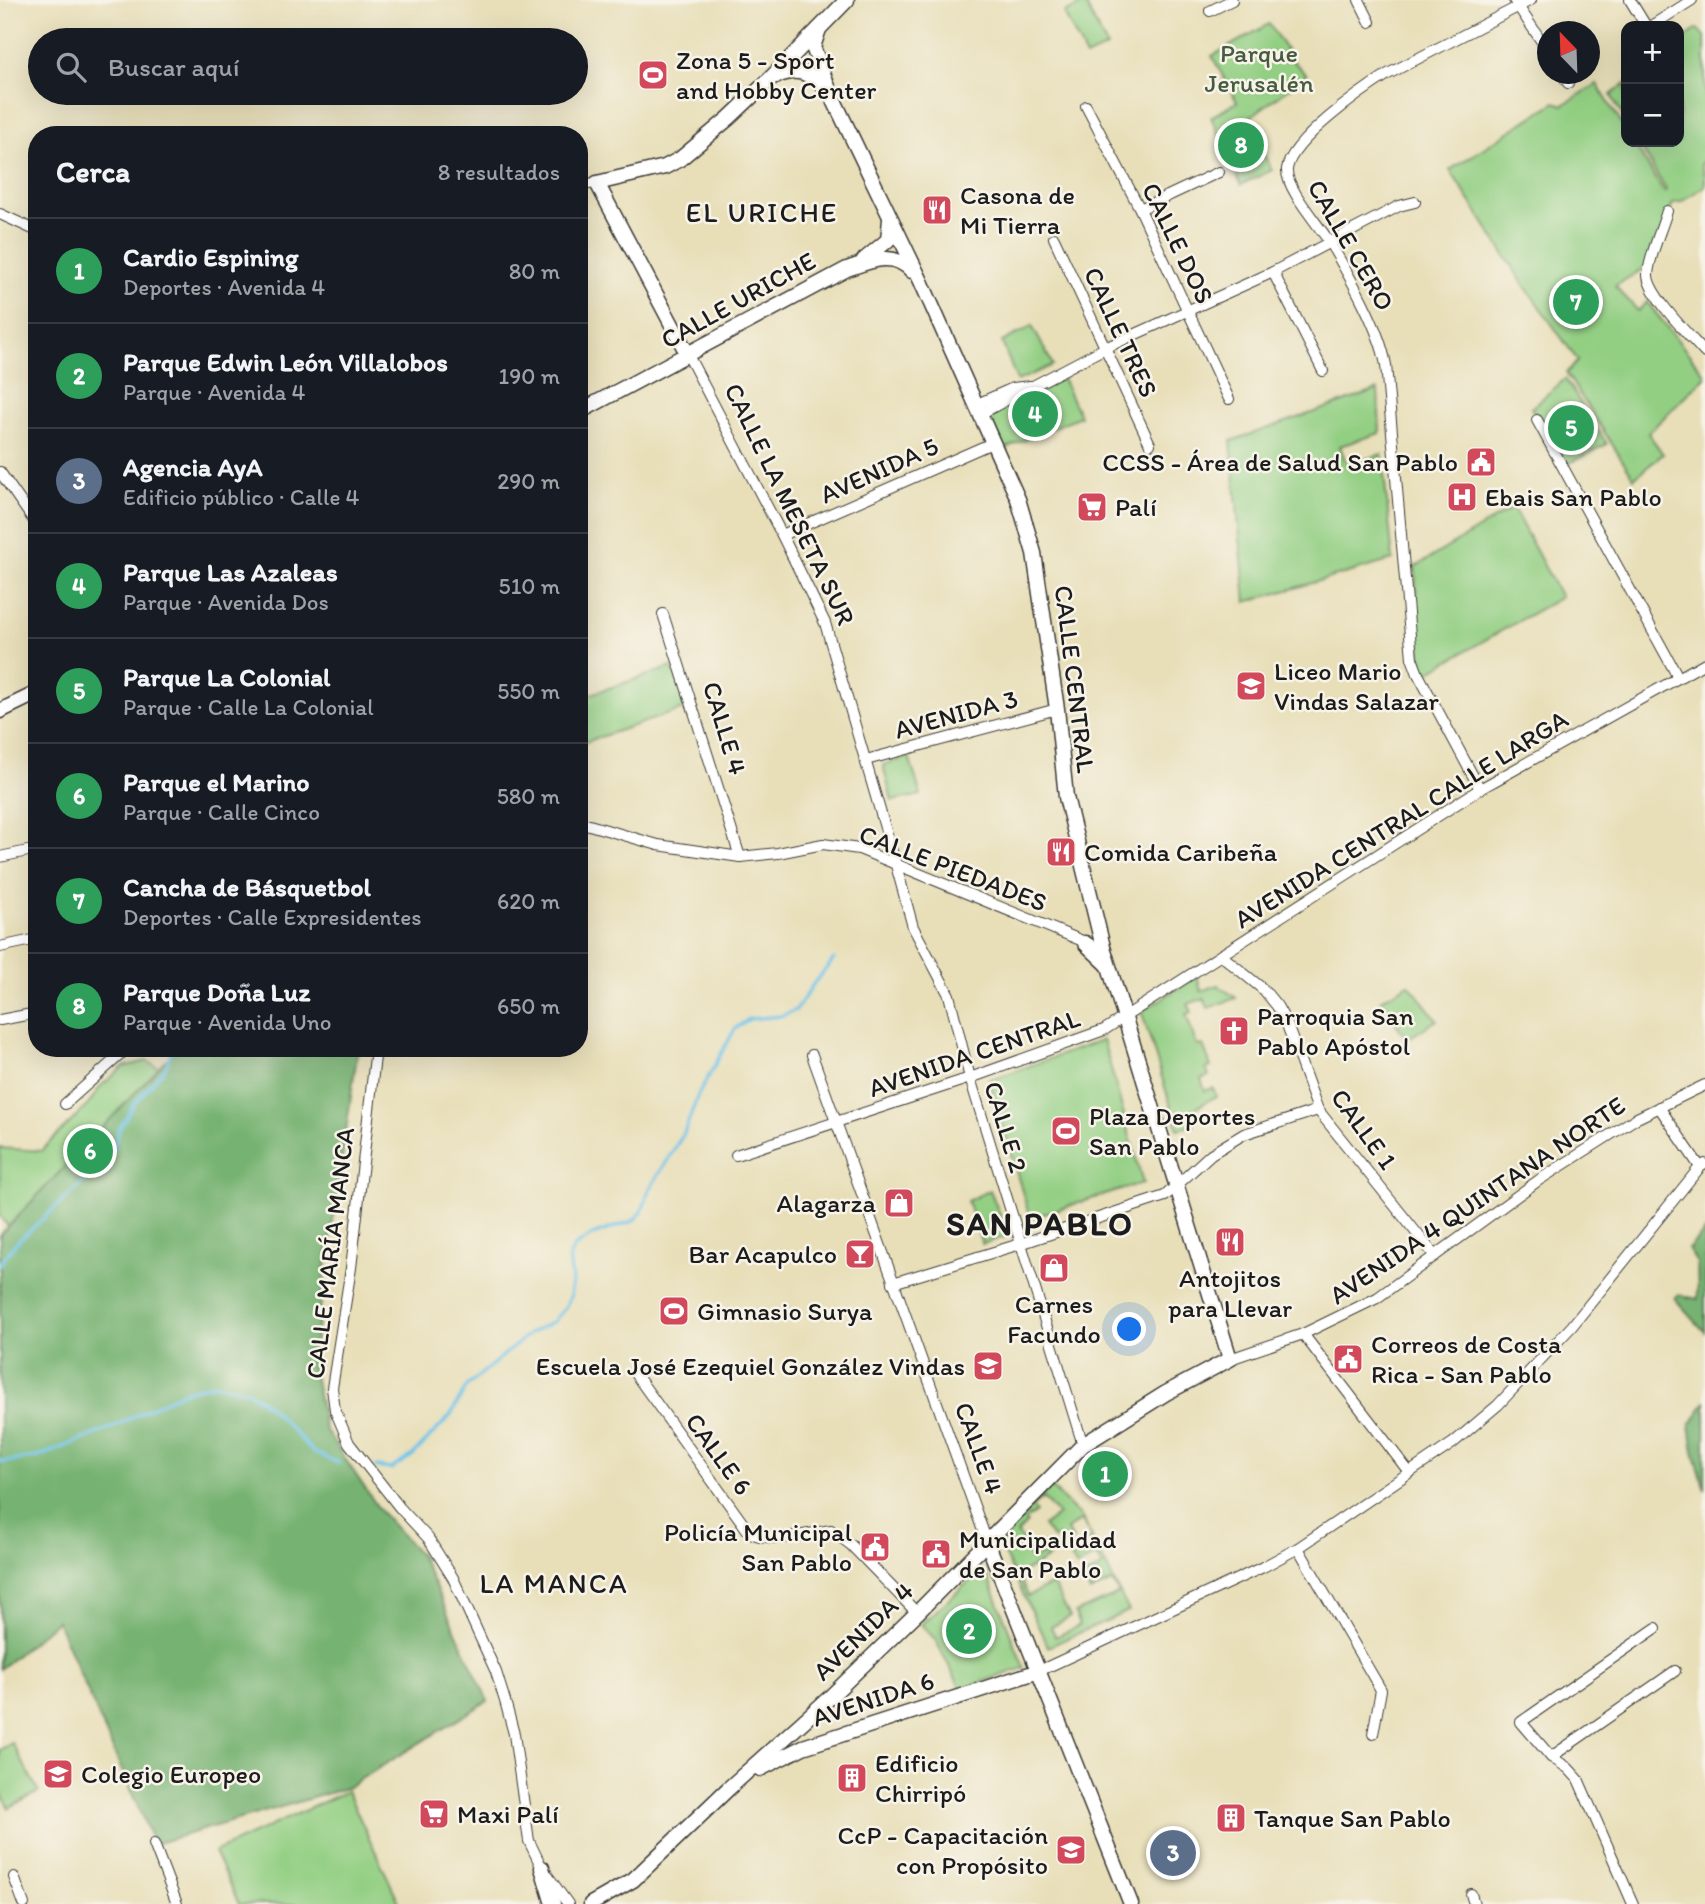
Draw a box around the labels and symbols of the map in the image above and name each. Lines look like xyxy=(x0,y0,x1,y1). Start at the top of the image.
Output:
north arrow xyxy=(1537,21,1600,84)
park label: Parque Jerusalén xyxy=(1204,37,1314,99)
place label: Zona 5 - Sport and Hobby Center xyxy=(676,44,877,106)
sports icon: Zona 5 - Sport and Hobby Center xyxy=(636,58,670,92)
pin: 8 xyxy=(1218,119,1264,171)
street label: CALLE CERO xyxy=(1301,174,1401,316)
street label: CALLE DOS xyxy=(1135,177,1221,309)
place label: Casona de Mi Tierra xyxy=(960,179,1075,241)
restaurant icon: Casona de Mi Tierra xyxy=(920,193,954,227)
district label: EL URICHE xyxy=(686,195,838,229)
street label: CALLE URICHE xyxy=(655,244,821,356)
street label: CALLE TRES xyxy=(1077,262,1165,402)
pin: 7 xyxy=(1553,276,1599,328)
street label: CALLE LA MESETA SUR xyxy=(718,378,862,630)
pin: 4 xyxy=(1012,388,1058,440)
pin: 5 xyxy=(1548,402,1594,454)
street label: AVENIDA 5 xyxy=(815,430,943,510)
public building icon: CCSS - Área de Salud San Pablo xyxy=(1464,445,1498,479)
place label: CCSS - Área de Salud San Pablo xyxy=(1102,446,1458,478)
hospital icon: Ebais San Pablo xyxy=(1445,480,1479,514)
place label: Ebais San Pablo xyxy=(1485,481,1662,513)
supermarket icon: Palí xyxy=(1075,490,1109,524)
place label: Palí xyxy=(1115,491,1157,523)
street label: CALLE CENTRAL xyxy=(1048,583,1102,775)
place label: Liceo Mario Vindas Salazar xyxy=(1274,655,1440,717)
school or university icon: Liceo Mario Vindas Salazar xyxy=(1234,669,1268,703)
street label: CALLE 4 xyxy=(696,678,754,779)
street label: AVENIDA 3 xyxy=(891,682,1021,746)
street label: AVENIDA CENTRAL CALLE LARGA xyxy=(1228,703,1574,935)
street label: CALLE PIEDADES xyxy=(855,818,1051,918)
restaurant icon: Comida Caribeña xyxy=(1044,835,1078,869)
place label: Comida Caribeña xyxy=(1084,836,1278,868)
place label: Parroquia San Pablo Apóstol xyxy=(1257,1000,1414,1062)
street label: AVENIDA CENTRAL xyxy=(864,1002,1084,1104)
church icon: Parroquia San Pablo Apóstol xyxy=(1217,1014,1251,1048)
street label: CALLE 2 xyxy=(977,1078,1035,1177)
street label: CALLE 1 xyxy=(1324,1082,1404,1176)
street label: AVENIDA 4 QUINTANA NORTE xyxy=(1323,1089,1631,1311)
place label: Plaza Deportes San Pablo xyxy=(1089,1100,1255,1162)
sports icon: Plaza Deportes San Pablo xyxy=(1049,1114,1083,1148)
pin: 6 xyxy=(67,1125,113,1177)
street label: CALLE MARÍA MANCA xyxy=(299,1125,361,1381)
shop icon: Alagarza xyxy=(882,1186,916,1220)
place label: Alagarza xyxy=(777,1187,876,1219)
district label: SAN PABLO xyxy=(946,1204,1134,1243)
restaurant icon: Antojitos para Llevar xyxy=(1213,1225,1247,1259)
bar icon: Bar Acapulco xyxy=(843,1237,877,1271)
place label: Bar Acapulco xyxy=(689,1238,837,1270)
shop icon: Carnes Facundo xyxy=(1037,1251,1071,1285)
place label: Antojitos para Llevar xyxy=(1168,1262,1292,1324)
place label: Carnes Facundo xyxy=(1007,1288,1101,1350)
sports icon: Gimnasio Surya xyxy=(657,1294,691,1328)
place label: Gimnasio Surya xyxy=(697,1295,873,1327)
your location xyxy=(1112,1312,1146,1346)
place label: Correos de Costa Rica - San Pablo xyxy=(1371,1328,1562,1390)
public building icon: Correos de Costa Rica - San Pablo xyxy=(1331,1342,1365,1376)
school or university icon: Escuela José Ezequiel González Vindas xyxy=(971,1349,1005,1383)
place label: Escuela José Ezequiel González Vindas xyxy=(536,1350,965,1382)
street label: CALLE 4 xyxy=(948,1398,1011,1499)
street label: CALLE 6 xyxy=(678,1407,760,1501)
pin: 1 xyxy=(1082,1448,1128,1500)
place label: Policía Municipal San Pablo xyxy=(664,1516,852,1578)
place label: Municipalidad de San Pablo xyxy=(959,1523,1116,1585)
public building icon: Policía Municipal San Pablo xyxy=(858,1530,892,1564)
public building icon: Municipalidad de San Pablo xyxy=(919,1537,953,1571)
district label: LA MANCA xyxy=(479,1566,629,1600)
street label: AVENIDA 4 xyxy=(806,1575,920,1687)
pin: 2 xyxy=(946,1605,992,1657)
street label: AVENIDA 6 xyxy=(808,1664,938,1734)
place label: Edificio Chirripó xyxy=(875,1747,966,1809)
school or university icon: Colegio Europeo xyxy=(41,1757,75,1791)
place label: Colegio Europeo xyxy=(81,1758,261,1790)
building icon: Edificio Chirripó xyxy=(835,1761,869,1795)
supermarket icon: Maxi Palí xyxy=(417,1797,451,1831)
place label: Maxi Palí xyxy=(457,1798,559,1830)
building icon: Tanque San Pablo xyxy=(1214,1801,1248,1835)
place label: Tanque San Pablo xyxy=(1254,1802,1451,1834)
place label: CcP - Capacitación con Propósito xyxy=(838,1819,1048,1881)
pin: 3 xyxy=(1150,1827,1196,1879)
school or university icon: CcP - Capacitación con Propósito xyxy=(1054,1833,1088,1867)

